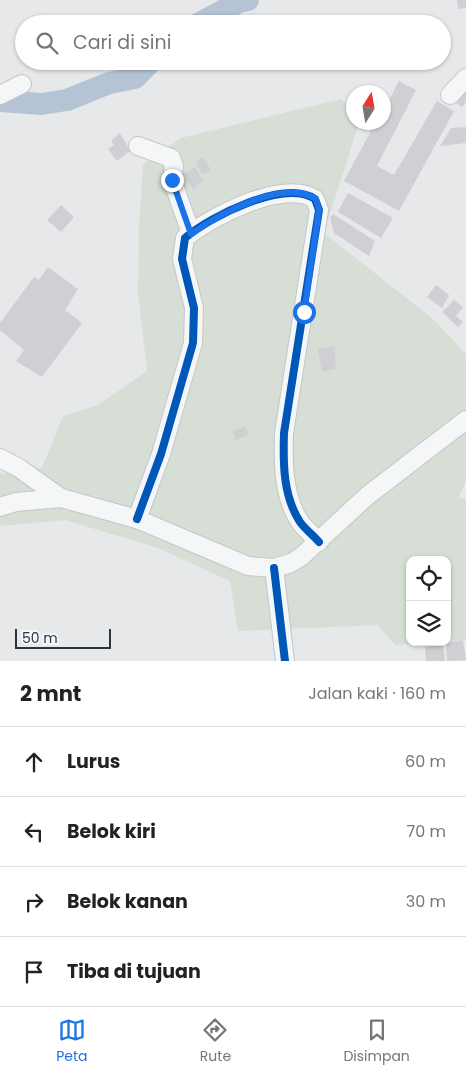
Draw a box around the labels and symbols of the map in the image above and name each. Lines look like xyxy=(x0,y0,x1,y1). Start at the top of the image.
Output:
north arrow xyxy=(346,85,391,130)
route end xyxy=(161,169,184,192)
route start xyxy=(293,301,316,324)
scale bar xyxy=(15,626,111,649)

